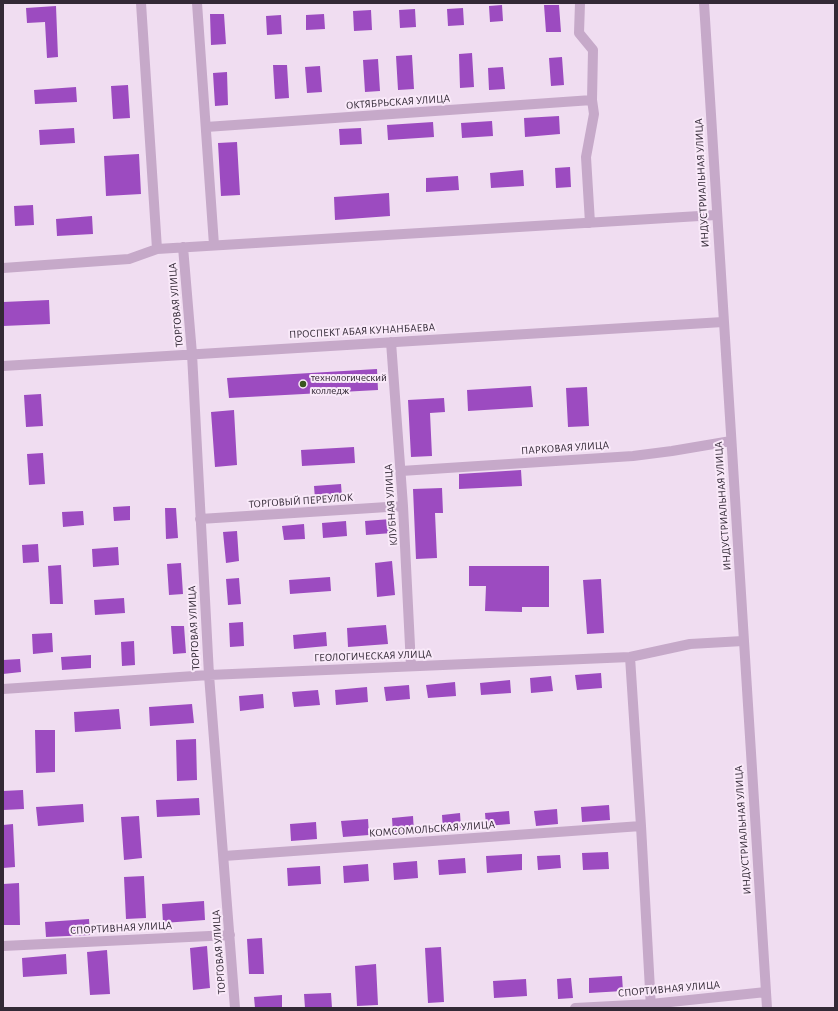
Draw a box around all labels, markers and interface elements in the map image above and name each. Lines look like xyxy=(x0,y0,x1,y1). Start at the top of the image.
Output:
street label: ОКТЯБРЬСКАЯ УЛИЦА xyxy=(345,92,451,112)
street label: ИНДУСТРИАЛЬНАЯ УЛИЦА xyxy=(692,118,712,248)
street label: ТОРГОВАЯ УЛИЦА xyxy=(166,262,186,348)
street label: ПРОСПЕКТ АБАЯ КУНАНБАЕВА xyxy=(289,321,435,341)
place label: технологический колледж xyxy=(311,371,387,397)
marker: технологический колледж xyxy=(298,379,308,389)
street label: ПАРКОВАЯ УЛИЦА xyxy=(521,438,609,458)
street label: ИНДУСТРИАЛЬНАЯ УЛИЦА xyxy=(712,441,734,571)
street label: КЛУБНАЯ УЛИЦА xyxy=(382,464,400,546)
street label: ТОРГОВЫЙ ПЕРЕУЛОК xyxy=(248,491,354,511)
street label: ТОРГОВАЯ УЛИЦА xyxy=(185,585,203,671)
street label: ГЕОЛОГИЧЕСКАЯ УЛИЦА xyxy=(314,647,432,665)
street label: ИНДУСТРИАЛЬНАЯ УЛИЦА xyxy=(732,765,754,895)
street label: КОМСОМОЛЬСКАЯ УЛИЦА xyxy=(369,818,495,840)
street label: ТОРГОВАЯ УЛИЦА xyxy=(209,909,229,995)
street label: СПОРТИВНАЯ УЛИЦА xyxy=(70,919,172,937)
street label: СПОРТИВНАЯ УЛИЦА xyxy=(618,978,720,1000)

